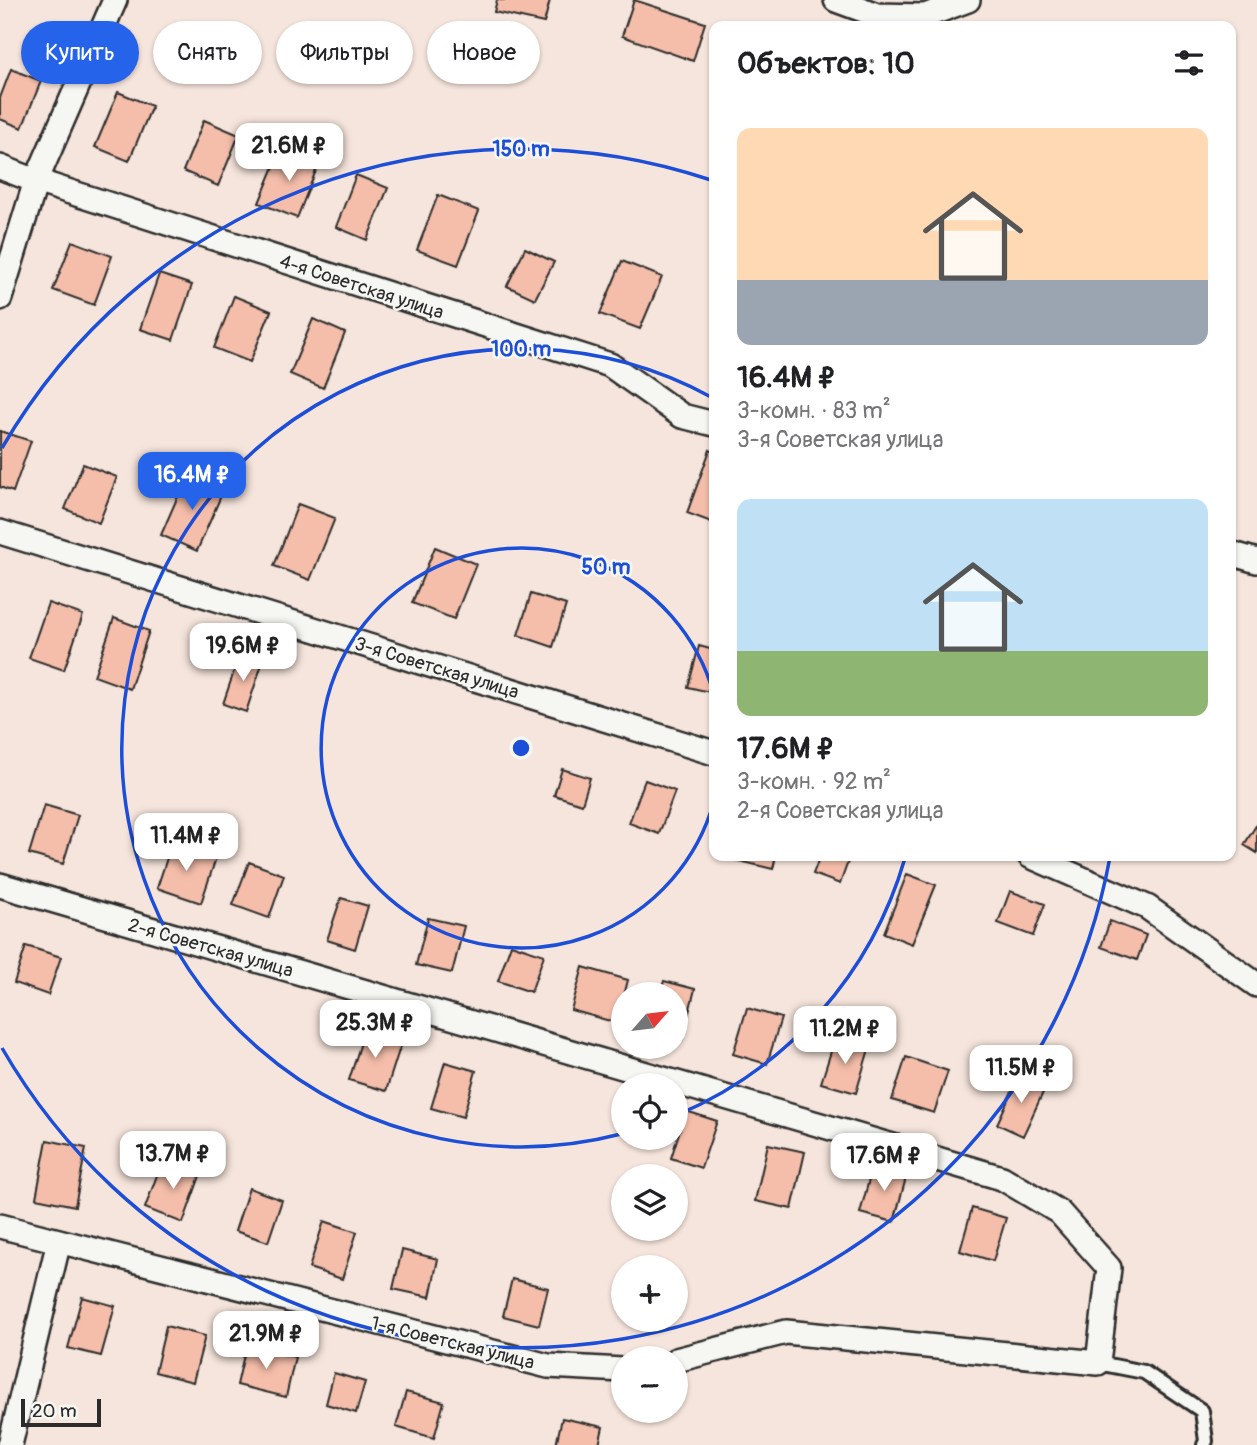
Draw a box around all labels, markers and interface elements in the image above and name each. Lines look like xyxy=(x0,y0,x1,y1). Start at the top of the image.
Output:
chip: Купить xyxy=(21,21,139,84)
chip: Снять xyxy=(153,21,262,84)
chip: Фильтры xyxy=(276,21,413,84)
chip: Новое xyxy=(427,21,540,84)
icon: filters xyxy=(1170,44,1208,82)
text: Объектов: 10 xyxy=(737,45,915,82)
pin: 21.6M ₽ xyxy=(224,124,354,183)
text: 21.6M ₽ xyxy=(251,131,327,160)
text: 150 m xyxy=(492,136,550,163)
icon: home xyxy=(910,173,1036,299)
street label: 4-я Советская улица xyxy=(277,249,447,325)
text: 100 m xyxy=(491,336,551,363)
text: 16.4M ₽ xyxy=(737,359,836,396)
text: 3-комн. · 83 m² xyxy=(737,396,891,425)
text: 3-я Советская улица xyxy=(737,425,943,454)
pin: 16.4M ₽ xyxy=(127,452,257,512)
text: 16.4M ₽ xyxy=(154,460,230,489)
icon: home xyxy=(910,544,1036,670)
text: 50 m xyxy=(582,554,631,581)
pin: 19.6M ₽ xyxy=(178,624,308,683)
text: 19.6M ₽ xyxy=(206,631,280,660)
street label: 3-я Советская улица xyxy=(352,632,522,704)
text: 17.6M ₽ xyxy=(737,730,835,767)
centre of rings xyxy=(509,736,533,760)
text: 3-комн. · 92 m² xyxy=(737,767,891,796)
text: 2-я Советская улица xyxy=(737,796,944,825)
pin: 11.4M ₽ xyxy=(121,814,251,873)
text: 11.4M ₽ xyxy=(150,821,222,850)
street label: 2-я Советская улица xyxy=(125,913,296,983)
north arrow xyxy=(611,982,688,1059)
map controls xyxy=(611,982,688,1423)
pin: 25.3M ₽ xyxy=(310,1000,440,1060)
pin: 11.2M ₽ xyxy=(780,1006,910,1066)
text: 25.3M ₽ xyxy=(336,1008,414,1037)
text: 11.2M ₽ xyxy=(809,1014,881,1043)
pin: 11.5M ₽ xyxy=(956,1046,1086,1105)
text: 11.5M ₽ xyxy=(986,1053,1056,1082)
button: locate xyxy=(611,1073,688,1150)
pin: 13.7M ₽ xyxy=(108,1132,238,1191)
pin: 17.6M ₽ xyxy=(819,1134,949,1193)
text: 13.7M ₽ xyxy=(136,1139,210,1168)
text: 17.6M ₽ xyxy=(847,1141,921,1170)
button: layers xyxy=(611,1164,688,1241)
button: + xyxy=(611,1255,688,1332)
street label: 1-я Советская улица xyxy=(369,1311,537,1375)
pin: 21.9M ₽ xyxy=(201,1312,331,1371)
text: 21.9M ₽ xyxy=(229,1319,303,1348)
button: − xyxy=(611,1346,688,1423)
scale bar xyxy=(21,1396,102,1428)
text: 20 m xyxy=(32,1399,77,1423)

